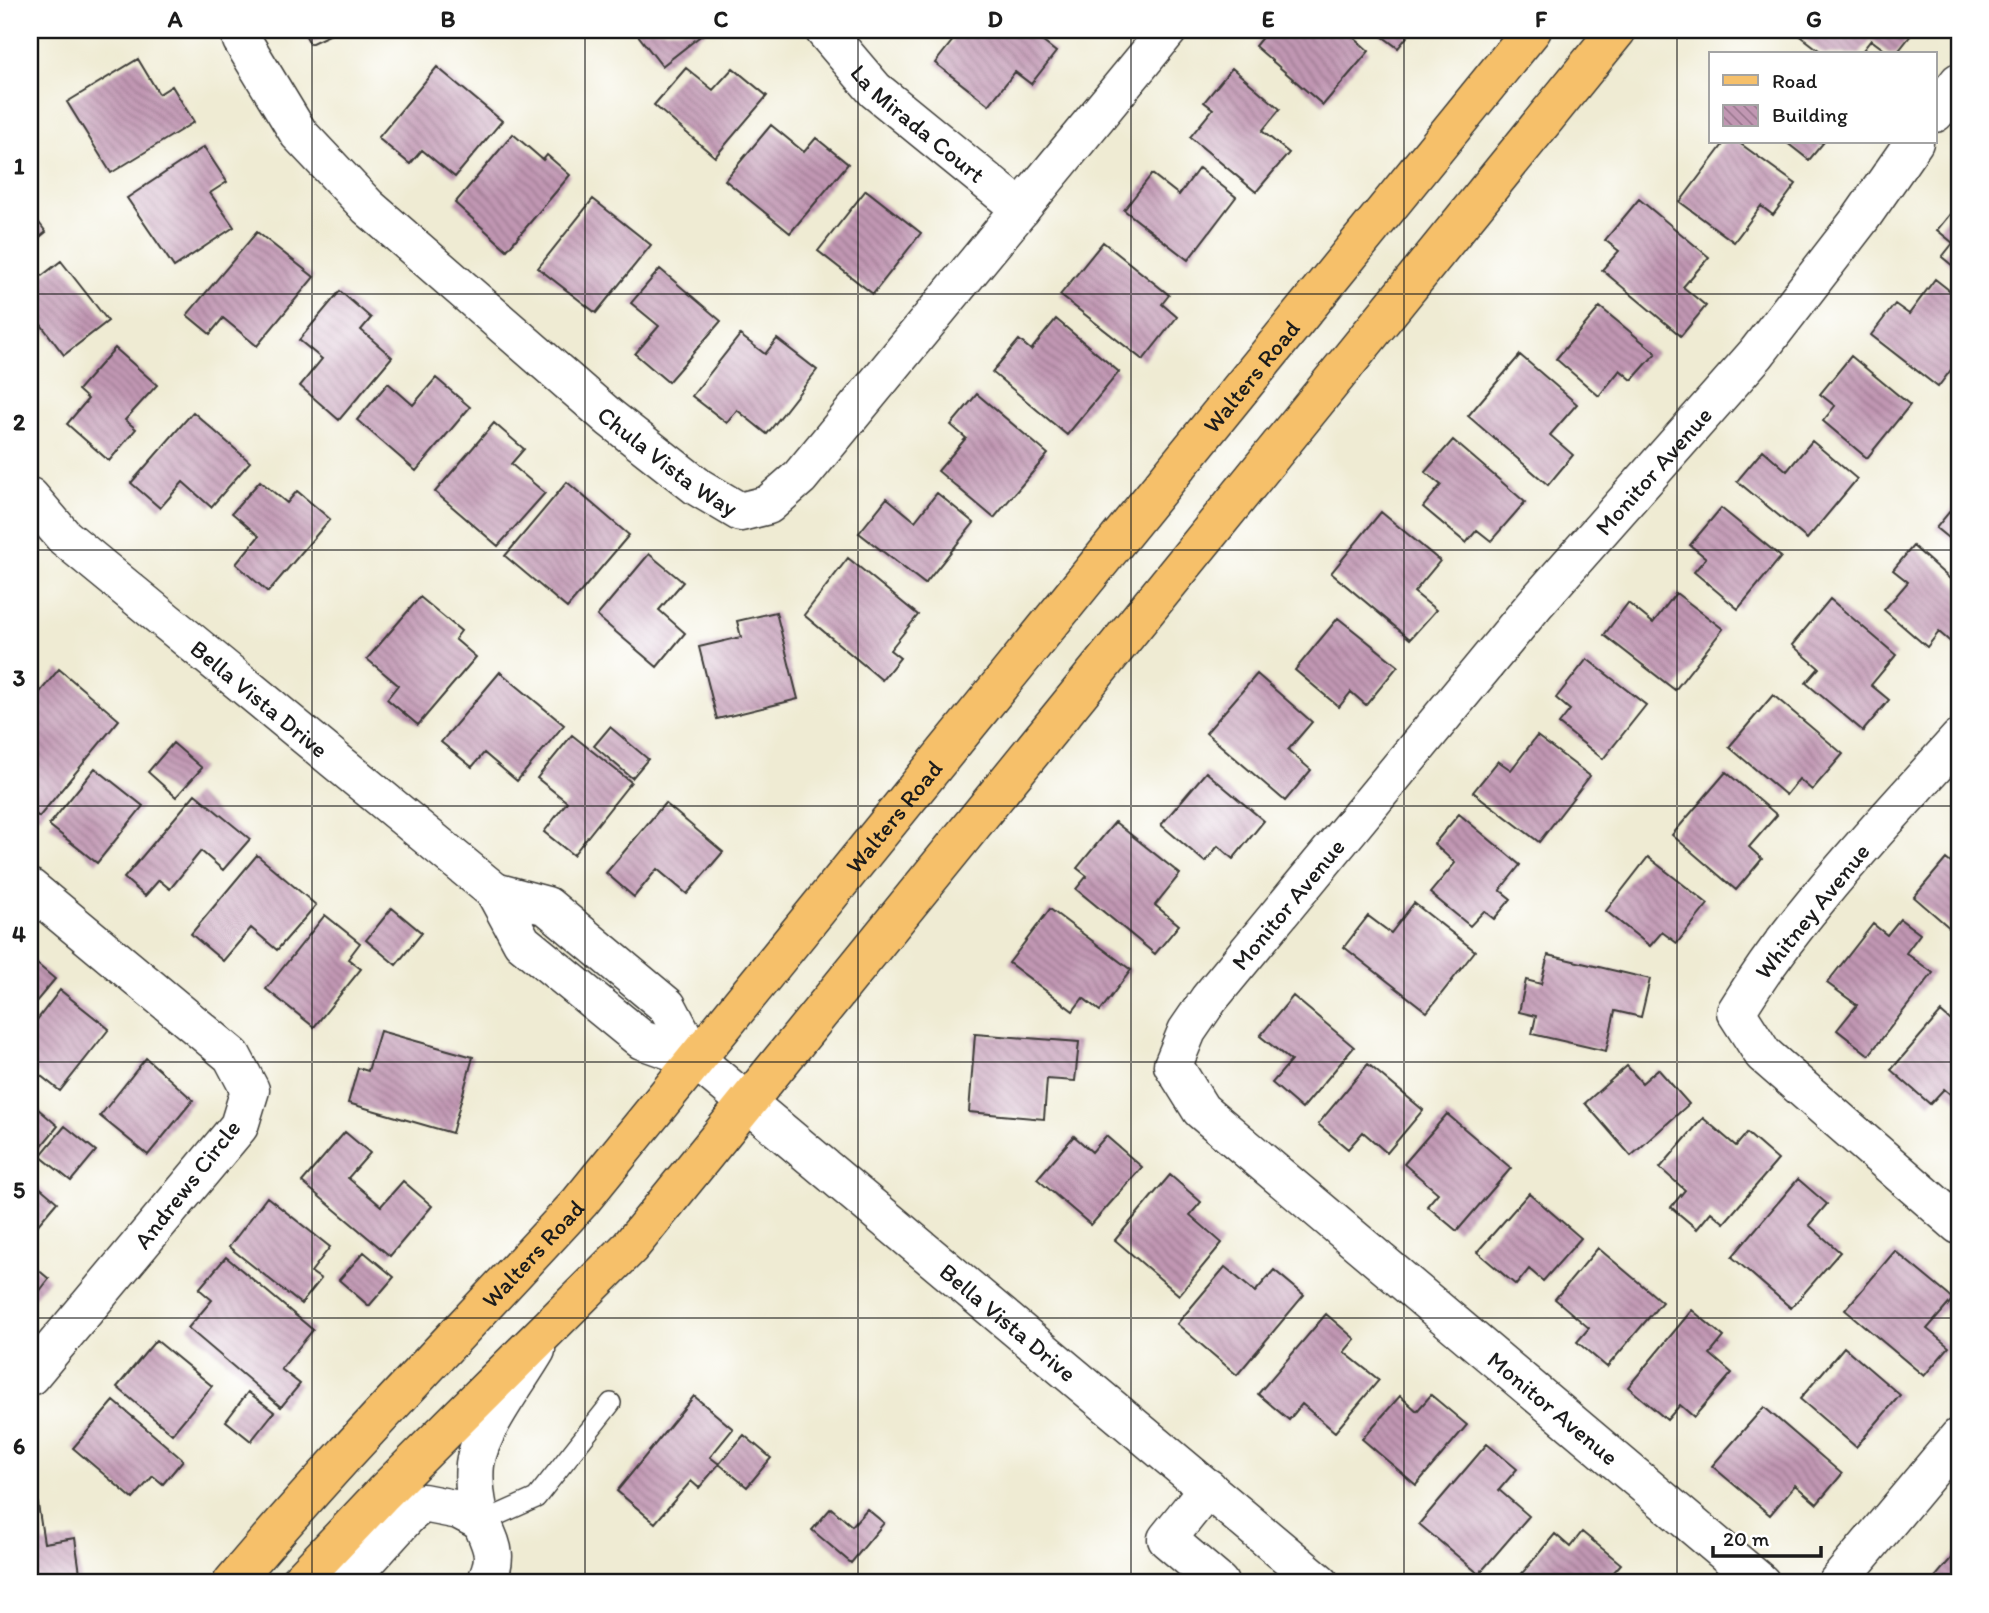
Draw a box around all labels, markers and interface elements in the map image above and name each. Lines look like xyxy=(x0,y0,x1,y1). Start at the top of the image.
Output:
text: A xyxy=(167,5,183,33)
text: B xyxy=(441,5,456,33)
text: C xyxy=(714,5,729,33)
text: D xyxy=(987,5,1003,33)
text: E xyxy=(1262,5,1275,33)
text: F xyxy=(1535,5,1548,33)
text: G xyxy=(1806,5,1822,33)
legend xyxy=(1709,52,1937,144)
street label: La Mirada Court xyxy=(845,58,991,189)
text: Road xyxy=(1772,68,1818,93)
text: Building xyxy=(1772,102,1848,127)
text: 1 xyxy=(14,152,25,180)
street label: Walters Road xyxy=(1196,314,1305,439)
street label: Chula Vista Way xyxy=(592,399,743,522)
street label: Monitor Avenue xyxy=(1588,400,1718,541)
text: 2 xyxy=(13,408,26,436)
street label: Bella Vista Drive xyxy=(185,633,334,763)
text: 3 xyxy=(13,664,26,692)
street label: Walters Road xyxy=(839,754,948,879)
street label: Monitor Avenue xyxy=(1225,832,1350,976)
street label: Whitney Avenue xyxy=(1748,837,1876,985)
text: 4 xyxy=(12,920,26,948)
street label: Andrews Circle xyxy=(128,1114,246,1254)
text: 5 xyxy=(13,1176,25,1204)
street label: Walters Road xyxy=(475,1193,590,1313)
street label: Bella Vista Drive xyxy=(934,1256,1083,1387)
street label: Monitor Avenue xyxy=(1482,1345,1624,1471)
text: 6 xyxy=(13,1432,25,1460)
scale bar xyxy=(1713,1515,1821,1559)
text: 20 m xyxy=(1723,1526,1770,1551)

